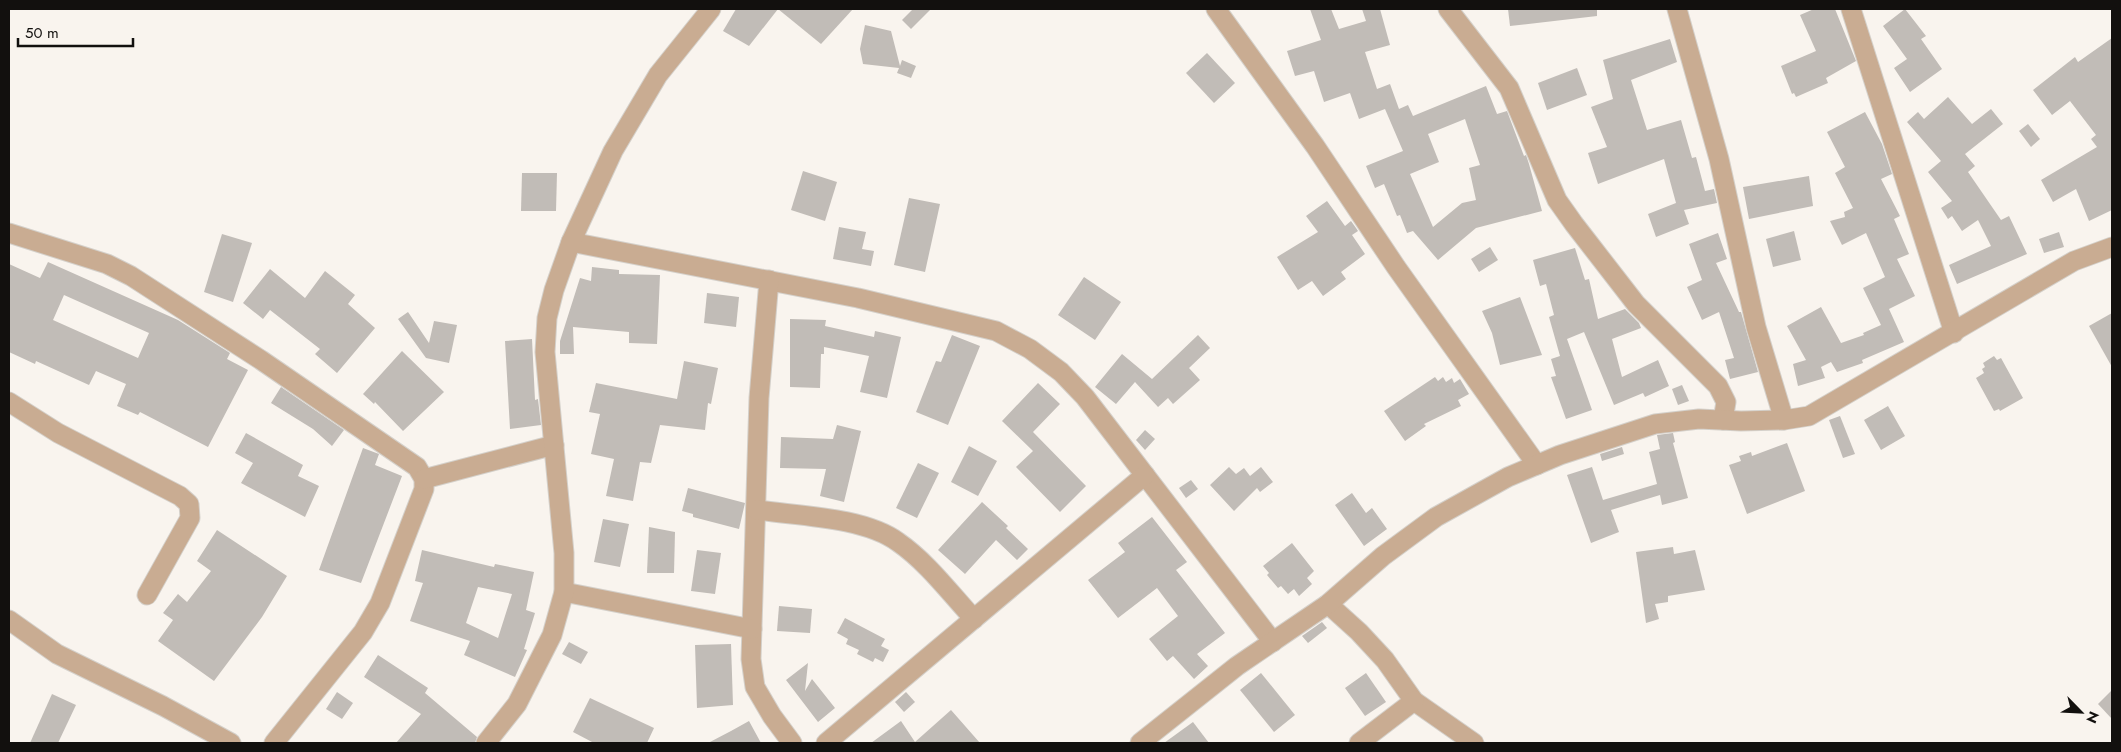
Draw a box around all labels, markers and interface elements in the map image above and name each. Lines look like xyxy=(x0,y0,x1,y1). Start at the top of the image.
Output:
scale bar xyxy=(18,15,132,47)
text: 50 m xyxy=(25,22,59,44)
north arrow xyxy=(2056,687,2106,737)
text: N xyxy=(2081,708,2104,726)

